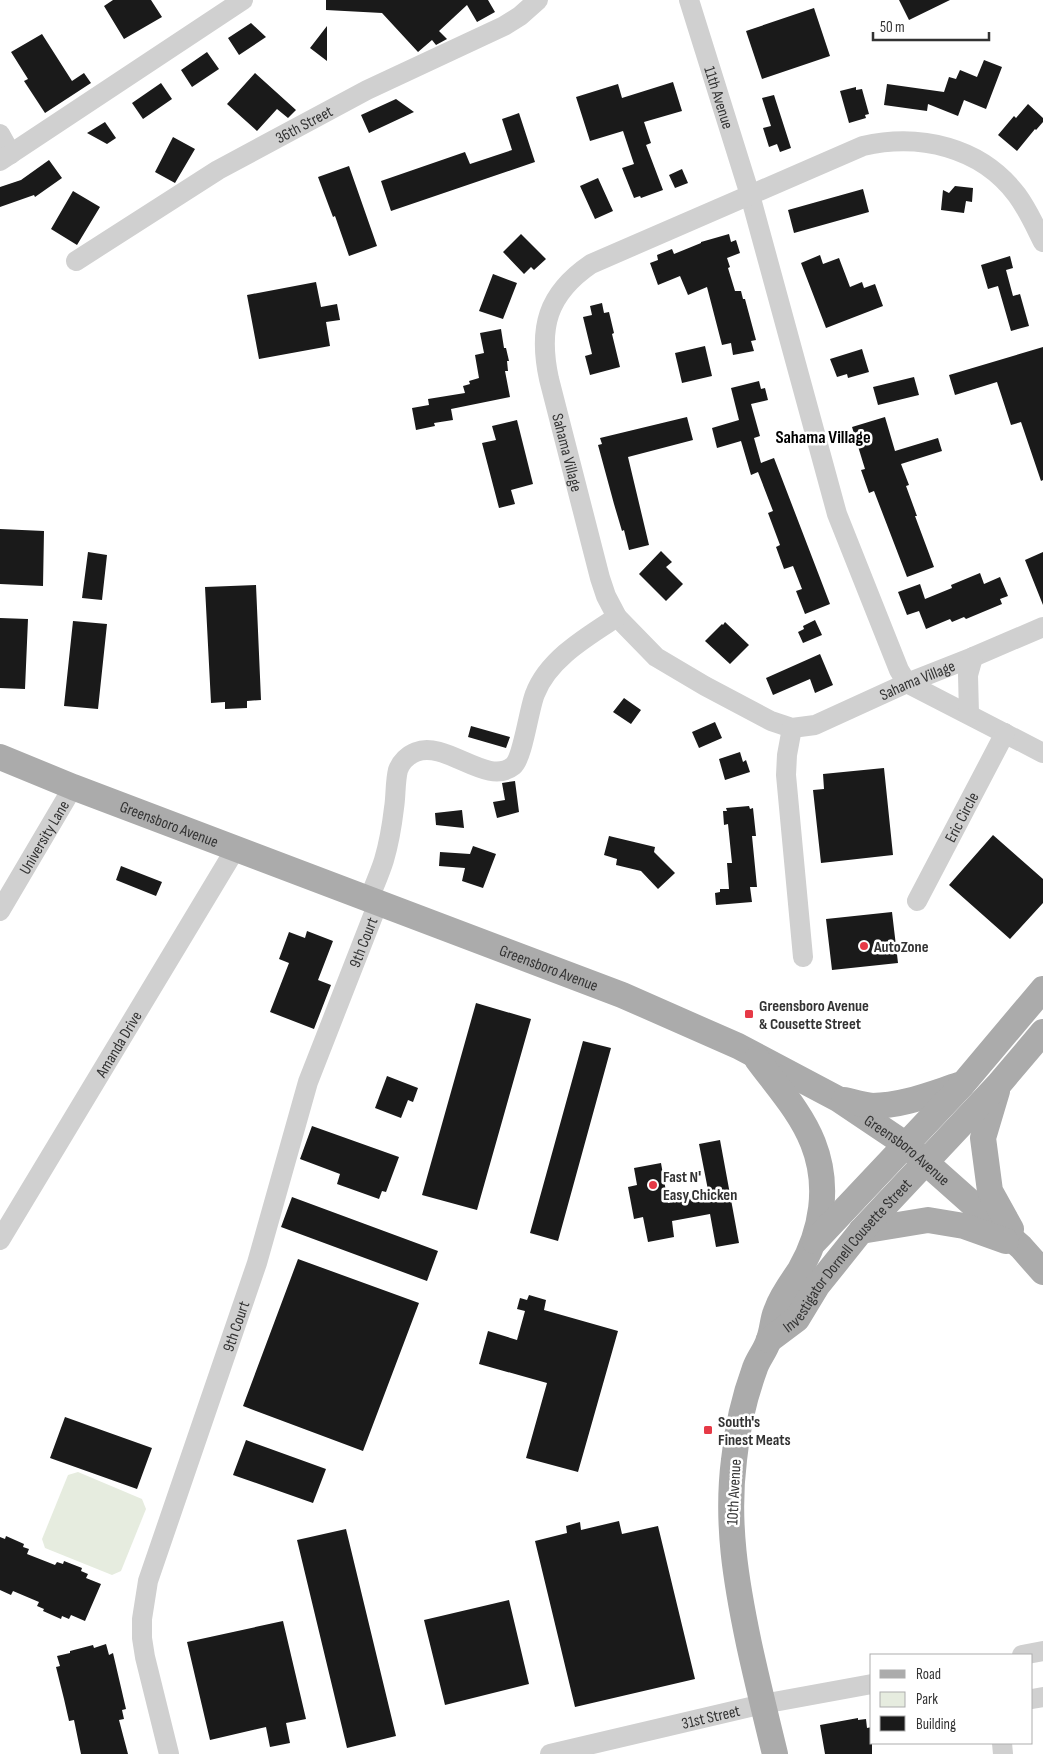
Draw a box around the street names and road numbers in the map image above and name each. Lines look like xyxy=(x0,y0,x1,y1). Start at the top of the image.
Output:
street label: 11th Avenue xyxy=(699,64,737,131)
street label: 36th Street xyxy=(273,102,336,148)
street label: Sahama Village xyxy=(547,412,585,494)
street label: Sahama Village xyxy=(877,657,958,705)
street label: Eric Circle xyxy=(941,789,983,846)
street label: University Lane xyxy=(16,797,74,878)
street label: Greensboro Avenue xyxy=(117,798,221,852)
street label: 9th Court xyxy=(346,915,382,970)
street label: Greensboro Avenue xyxy=(497,941,600,996)
street label: Amanda Drive xyxy=(92,1008,147,1082)
street label: Greensboro Avenue xyxy=(860,1111,953,1190)
street label: Investigator Dornell Cousette Street xyxy=(780,1175,916,1337)
street label: 9th Court xyxy=(219,1299,254,1354)
street label: 10th Avenue xyxy=(723,1459,746,1526)
street label: 31st Street xyxy=(680,1702,742,1734)

